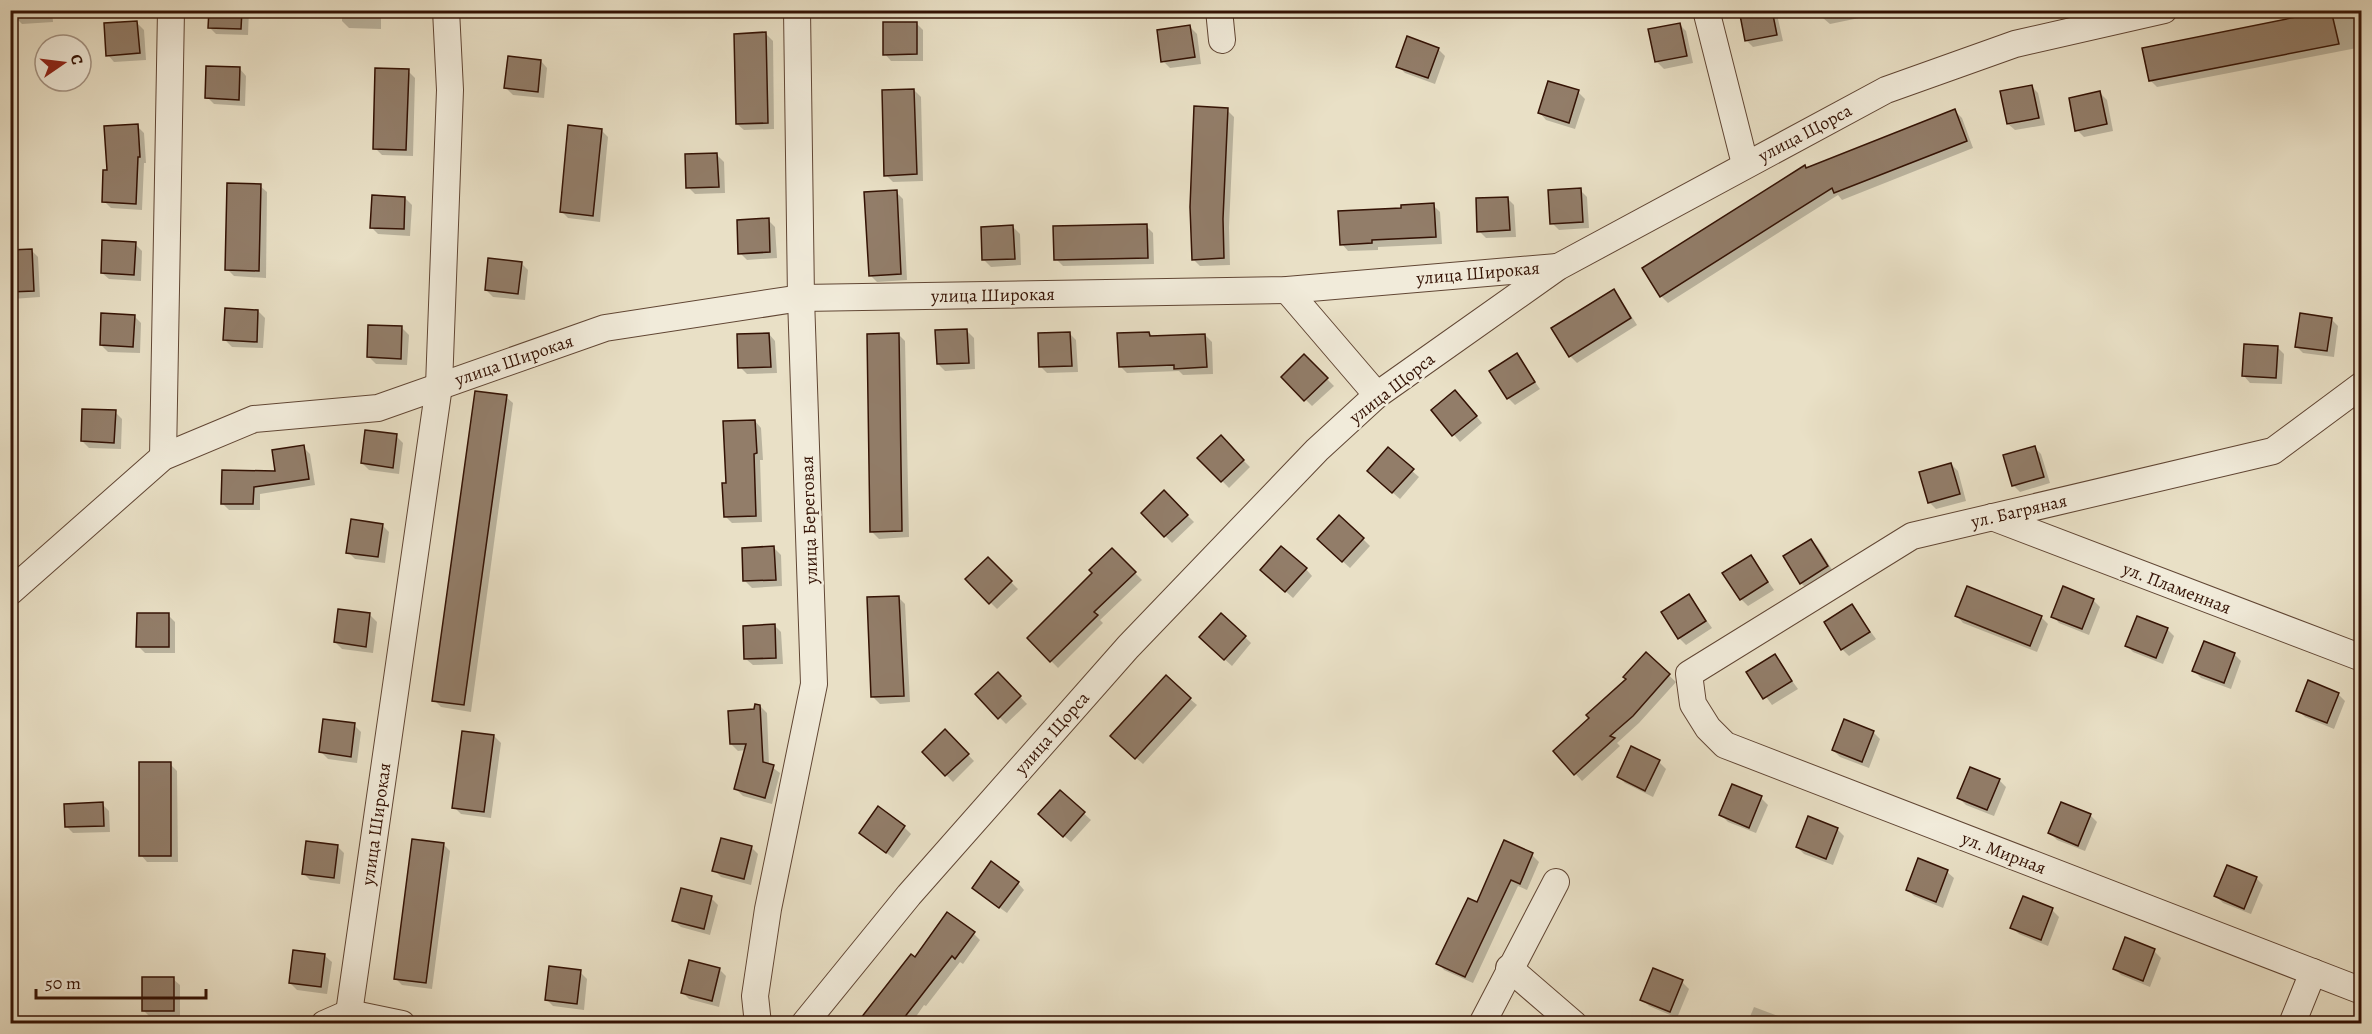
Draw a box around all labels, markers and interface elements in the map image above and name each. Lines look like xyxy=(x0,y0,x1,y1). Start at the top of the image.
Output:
north arrow xyxy=(33,33,93,93)
text: С xyxy=(65,52,88,67)
street label: улица Щорса xyxy=(1753,98,1857,168)
street label: улица Широкая xyxy=(1414,256,1541,290)
street label: улица Широкая xyxy=(930,282,1055,308)
street label: улица Широкая xyxy=(451,329,576,392)
street label: улица Щорса xyxy=(1343,347,1440,430)
street label: улица Береговая xyxy=(795,455,823,586)
street label: ул. Багряная xyxy=(1968,488,2069,534)
street label: ул. Пламенная xyxy=(2119,556,2235,620)
street label: улица Щорса xyxy=(1009,686,1095,780)
street label: улица Широкая xyxy=(355,761,396,888)
street label: ул. Мирная xyxy=(1958,826,2050,880)
scale bar xyxy=(36,962,206,1000)
text: 50 m xyxy=(45,971,81,995)

